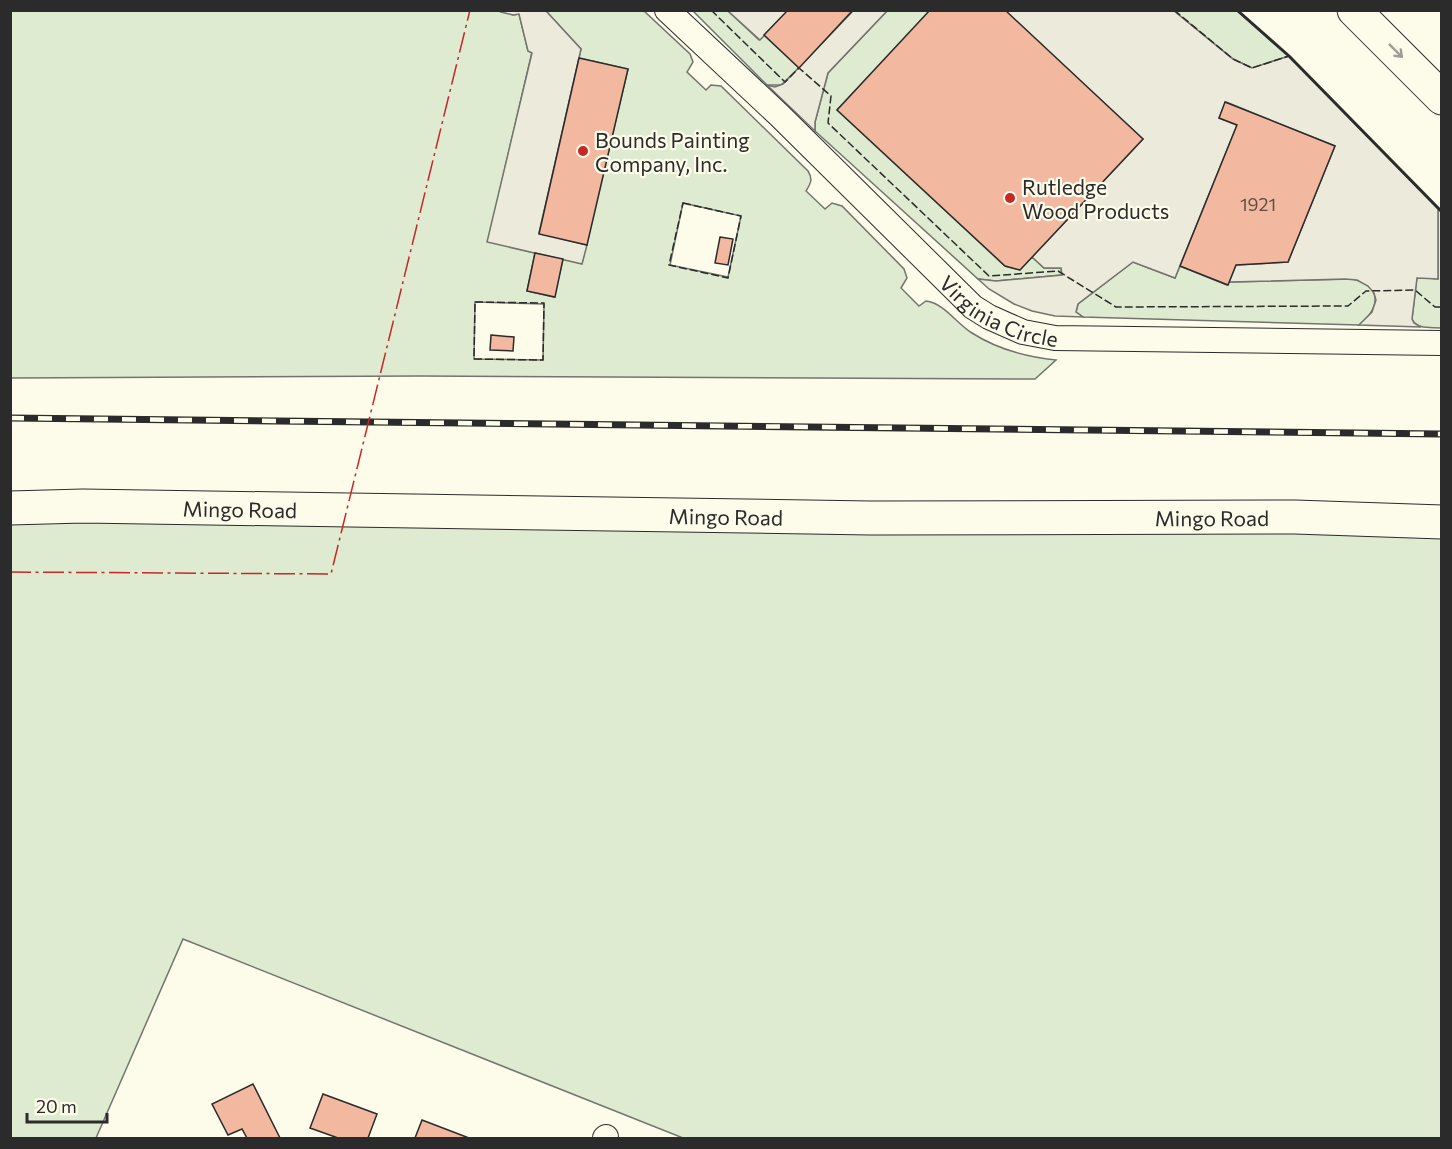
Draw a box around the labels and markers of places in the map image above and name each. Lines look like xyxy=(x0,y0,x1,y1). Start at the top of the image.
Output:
place label: Bounds Painting Company, Inc. xyxy=(595,127,750,176)
marker: Bounds Painting Company, Inc. xyxy=(576,144,590,158)
place label: Rutledge Wood Products xyxy=(1022,174,1169,223)
marker: Rutledge Wood Products xyxy=(1003,191,1017,205)

